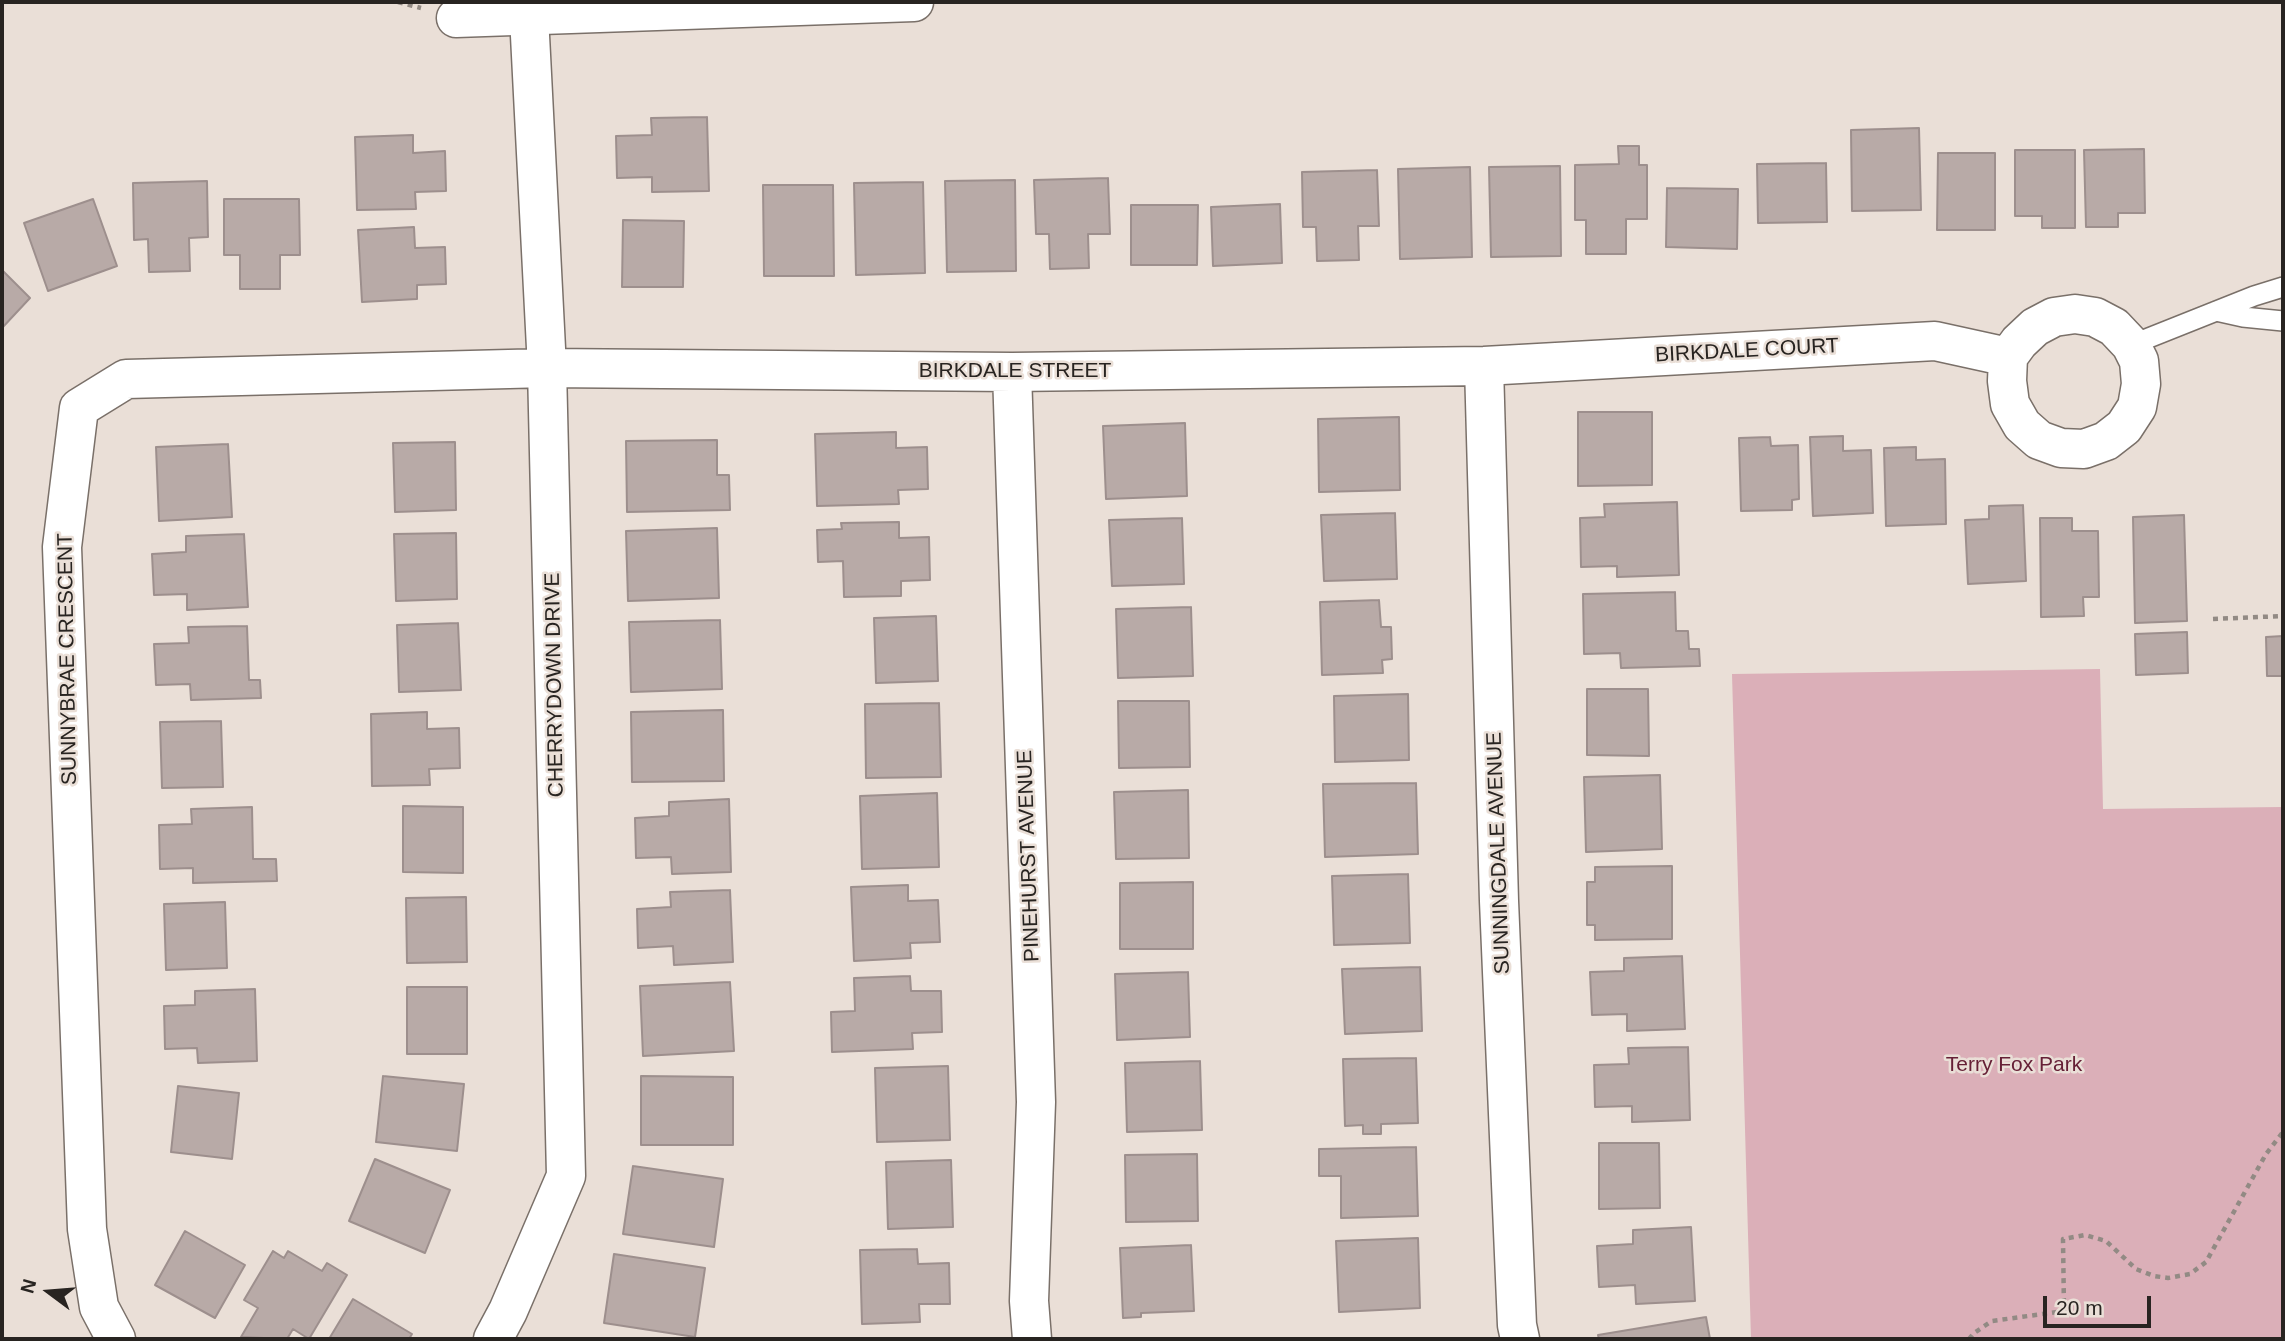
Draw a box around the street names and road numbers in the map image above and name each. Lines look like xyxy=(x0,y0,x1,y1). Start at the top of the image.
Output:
street label: BIRKDALE COURT xyxy=(1654,334,1840,368)
street label: BIRKDALE STREET xyxy=(919,358,1111,384)
street label: SUNNYBRAE CRESCENT xyxy=(53,533,83,785)
street label: CHERRYDOWN DRIVE xyxy=(540,572,570,798)
street label: SUNNINGDALE AVENUE xyxy=(1482,731,1516,975)
street label: PINEHURST AVENUE xyxy=(1013,750,1045,962)

